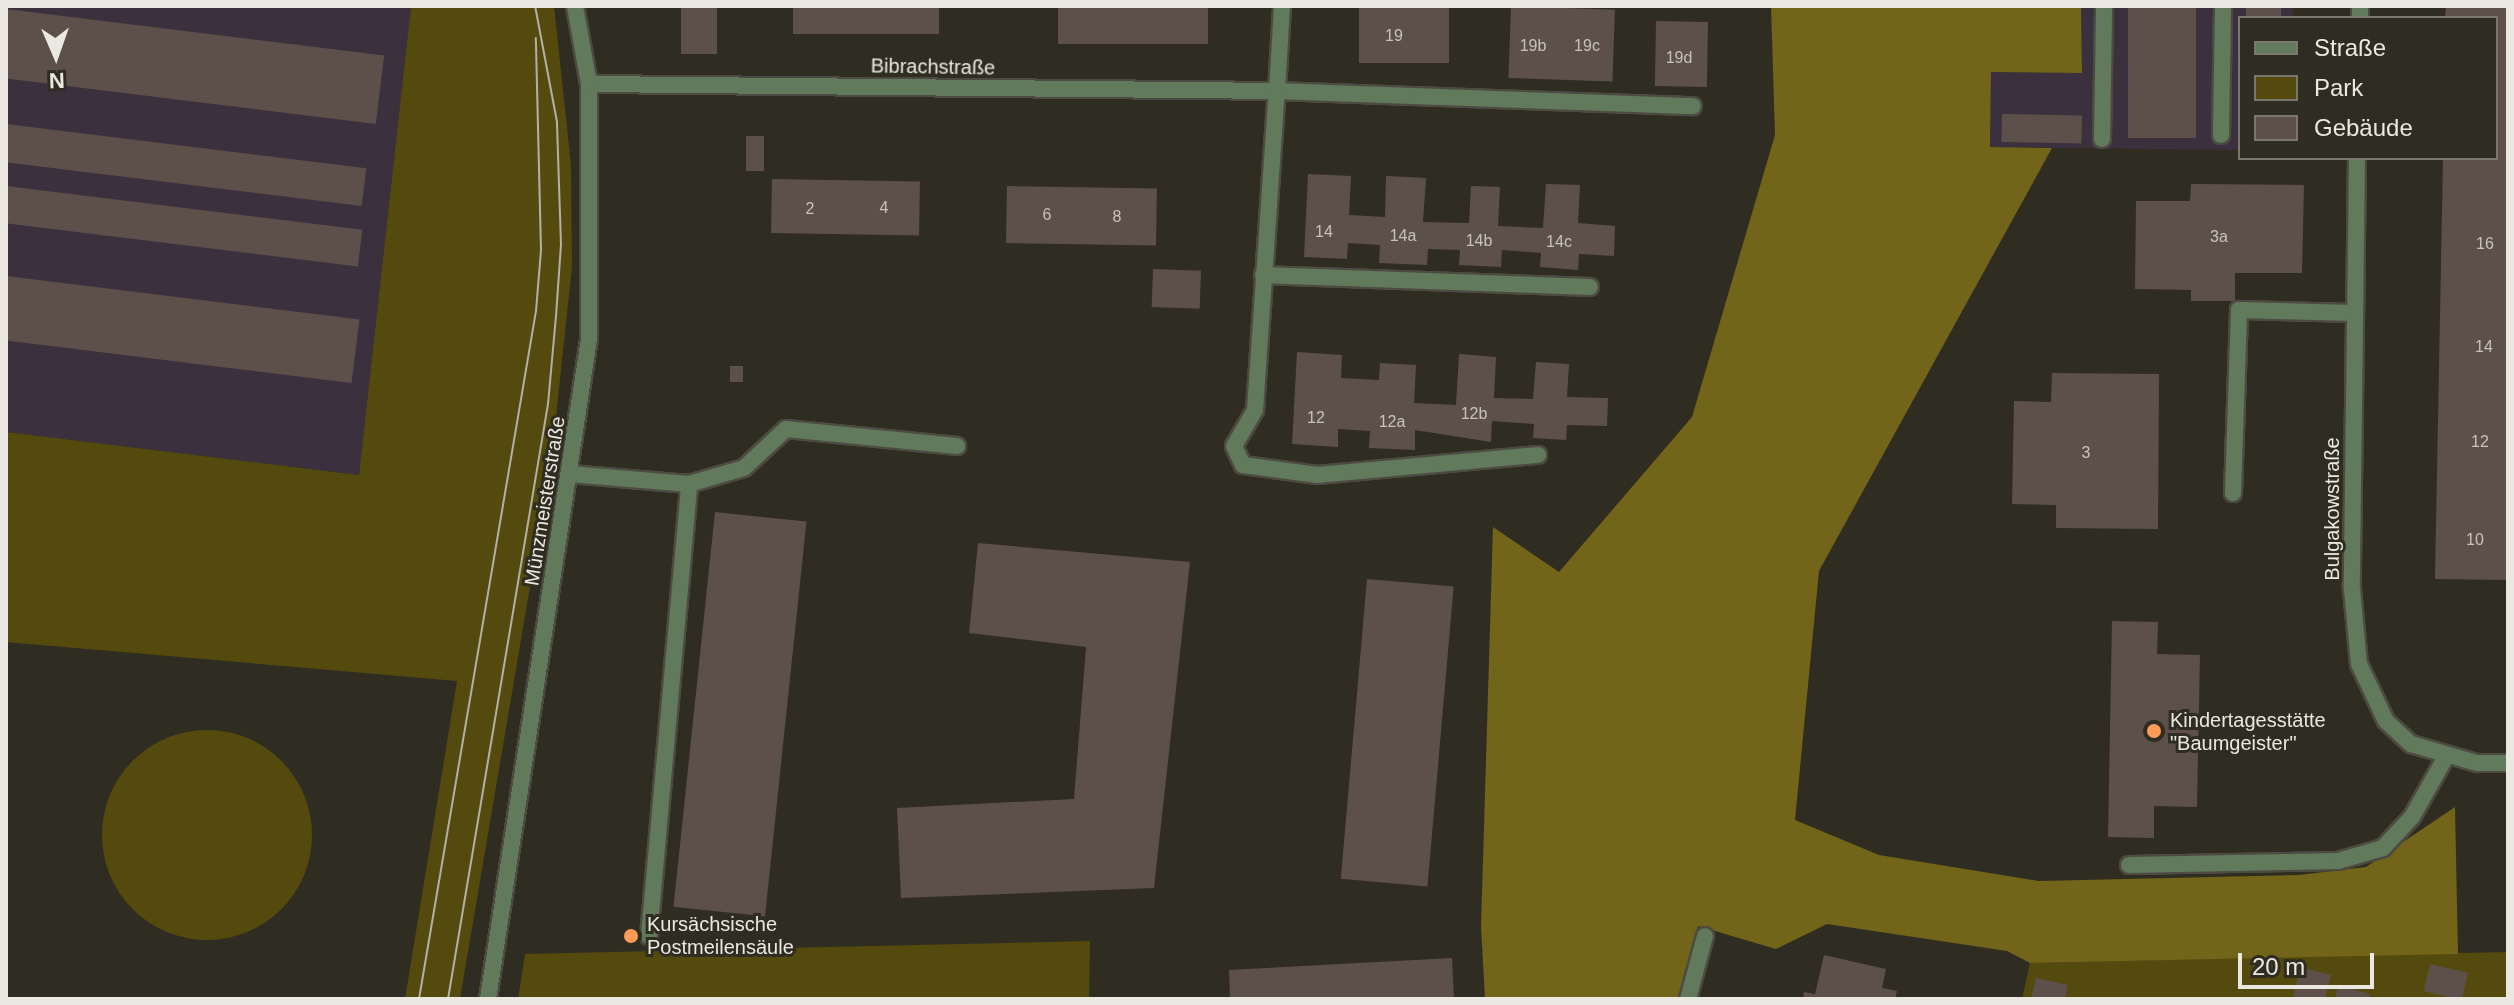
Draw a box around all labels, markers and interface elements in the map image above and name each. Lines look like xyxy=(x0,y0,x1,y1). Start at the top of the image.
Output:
north arrow xyxy=(16,16,96,96)
legend xyxy=(2238,16,2498,160)
house number: 19 xyxy=(1385,26,1403,46)
text: Straße xyxy=(2314,34,2386,61)
house number: 19b xyxy=(1520,36,1546,56)
house number: 19c xyxy=(1574,36,1600,56)
house number: 19d xyxy=(1666,48,1692,68)
street label: Bibrachstraße xyxy=(871,54,995,80)
text: N xyxy=(48,68,65,93)
text: Park xyxy=(2314,74,2363,101)
text: Gebäude xyxy=(2314,114,2413,141)
house number: 4 xyxy=(880,198,888,218)
house number: 2 xyxy=(806,199,814,219)
house number: 6 xyxy=(1043,205,1051,225)
house number: 8 xyxy=(1113,207,1121,227)
house number: 14 xyxy=(1315,222,1333,242)
house number: 14a xyxy=(1390,226,1416,246)
house number: 3a xyxy=(2210,227,2228,247)
house number: 14b xyxy=(1466,231,1492,251)
house number: 14c xyxy=(1546,232,1572,252)
house number: 16 xyxy=(2476,234,2494,254)
house number: 14 xyxy=(2475,337,2493,357)
house number: 12b xyxy=(1461,404,1487,424)
house number: 12 xyxy=(1307,408,1325,428)
house number: 12a xyxy=(1379,412,1405,432)
street label: Münzmeisterstraße xyxy=(520,415,570,587)
house number: 12 xyxy=(2471,432,2489,452)
street label: Bulgakowstraße xyxy=(2320,437,2344,581)
house number: 3 xyxy=(2082,443,2090,463)
house number: 10 xyxy=(2466,530,2484,550)
place label: Kindertagesstätte "Baumgeister" xyxy=(2170,708,2326,755)
marker: Kindertagesstätte "Baumgeister" xyxy=(2145,722,2163,740)
place label: Kursächsische Postmeilensäule xyxy=(647,912,794,959)
marker: Kursächsische Postmeilensäule xyxy=(622,927,640,945)
scale bar xyxy=(2242,937,2378,987)
text: 20 m xyxy=(2252,953,2305,980)

